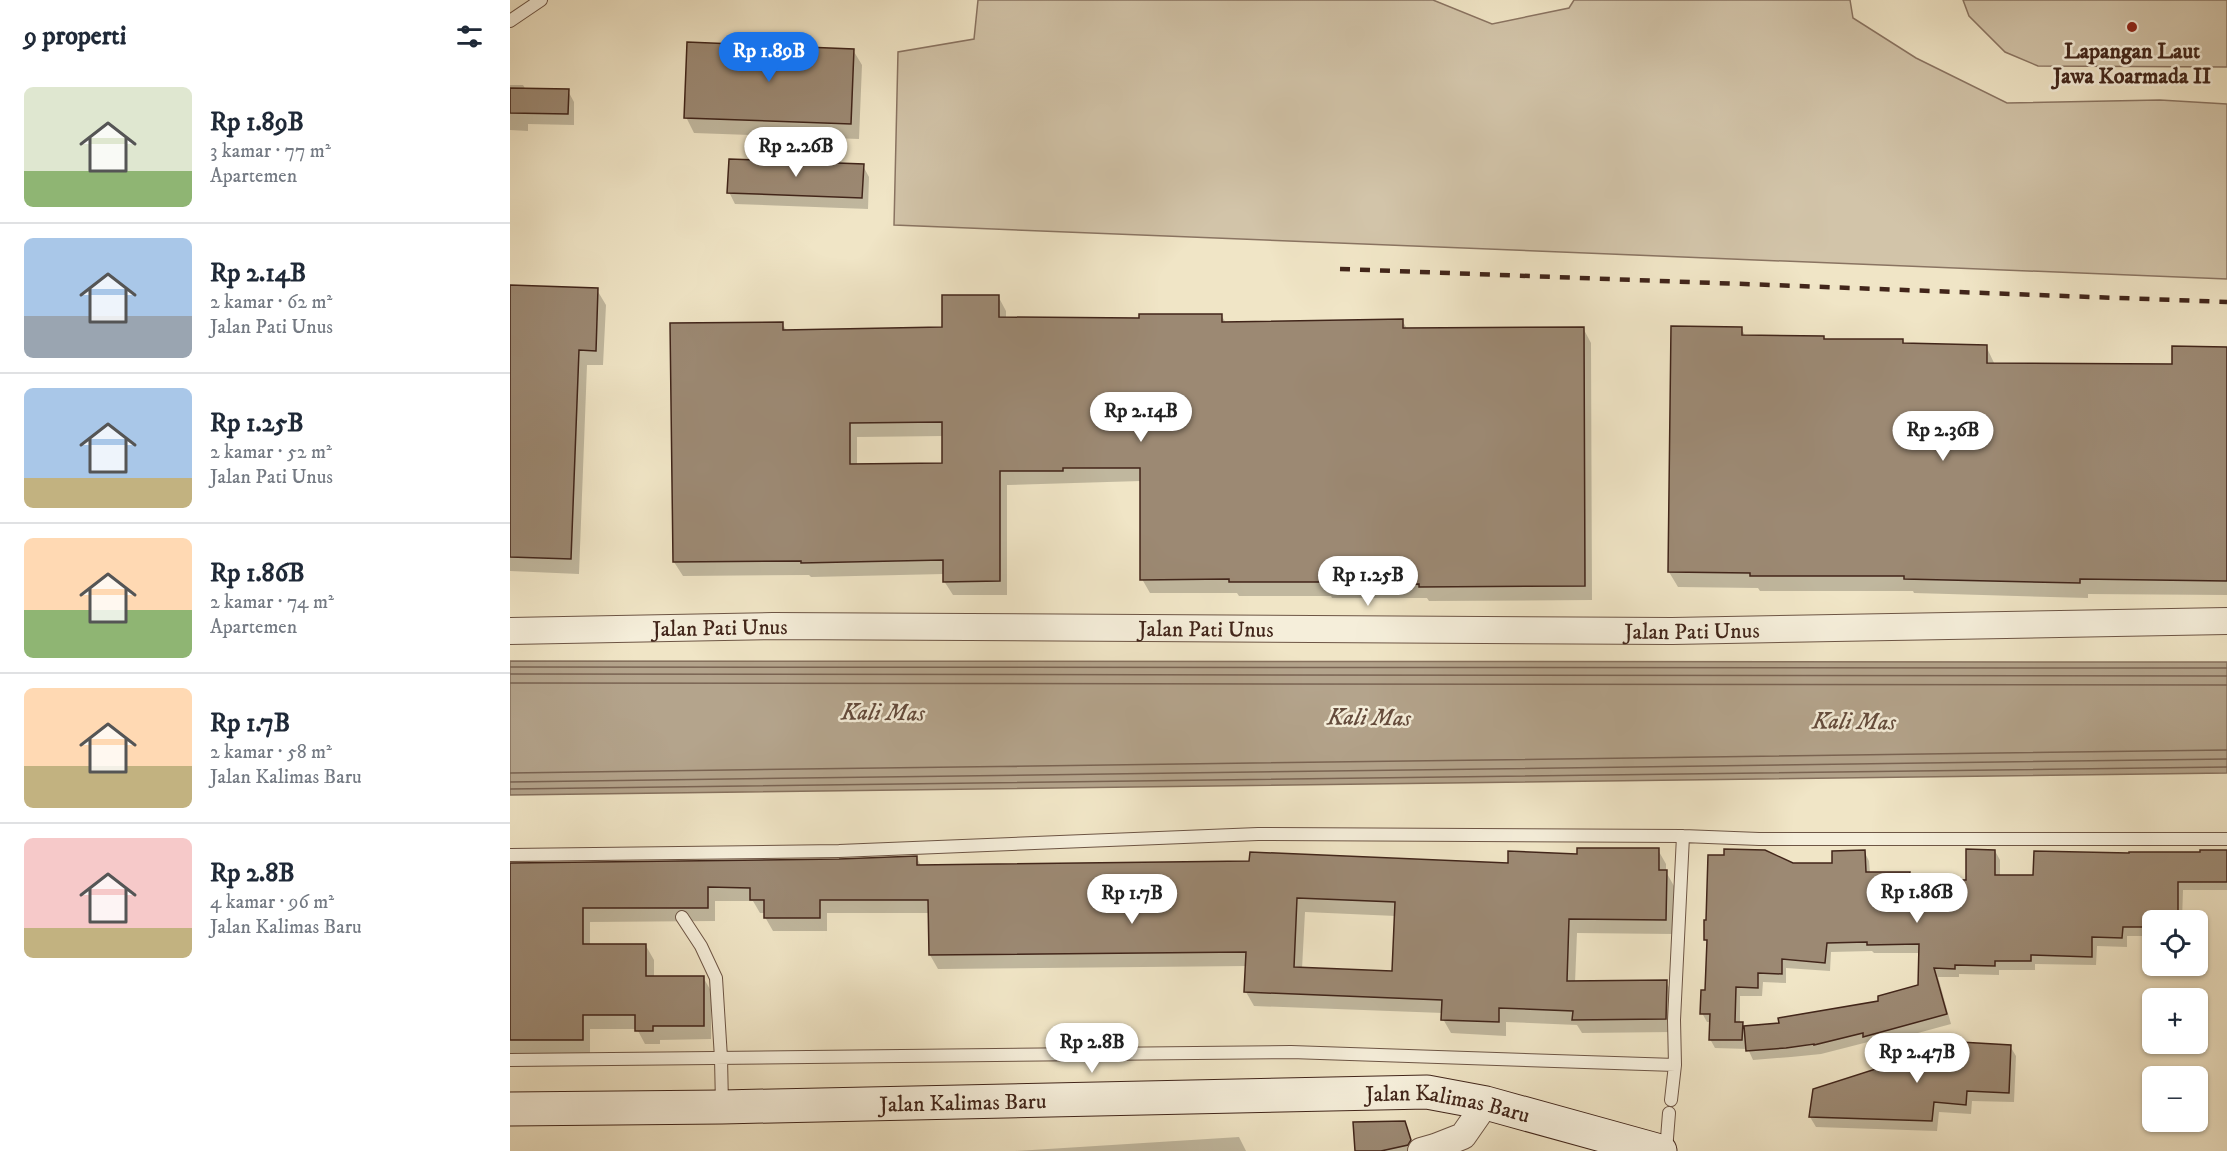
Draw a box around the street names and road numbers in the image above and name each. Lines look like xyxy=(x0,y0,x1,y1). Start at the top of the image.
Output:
street label: Jalan Pati Unus xyxy=(650,614,788,643)
street label: Jalan Pati Unus xyxy=(1136,616,1274,644)
street label: Jalan Pati Unus xyxy=(1622,617,1760,646)
street label: Jalan Kalimas Baru xyxy=(1363,1080,1533,1130)
street label: Jalan Kalimas Baru xyxy=(877,1088,1047,1119)

